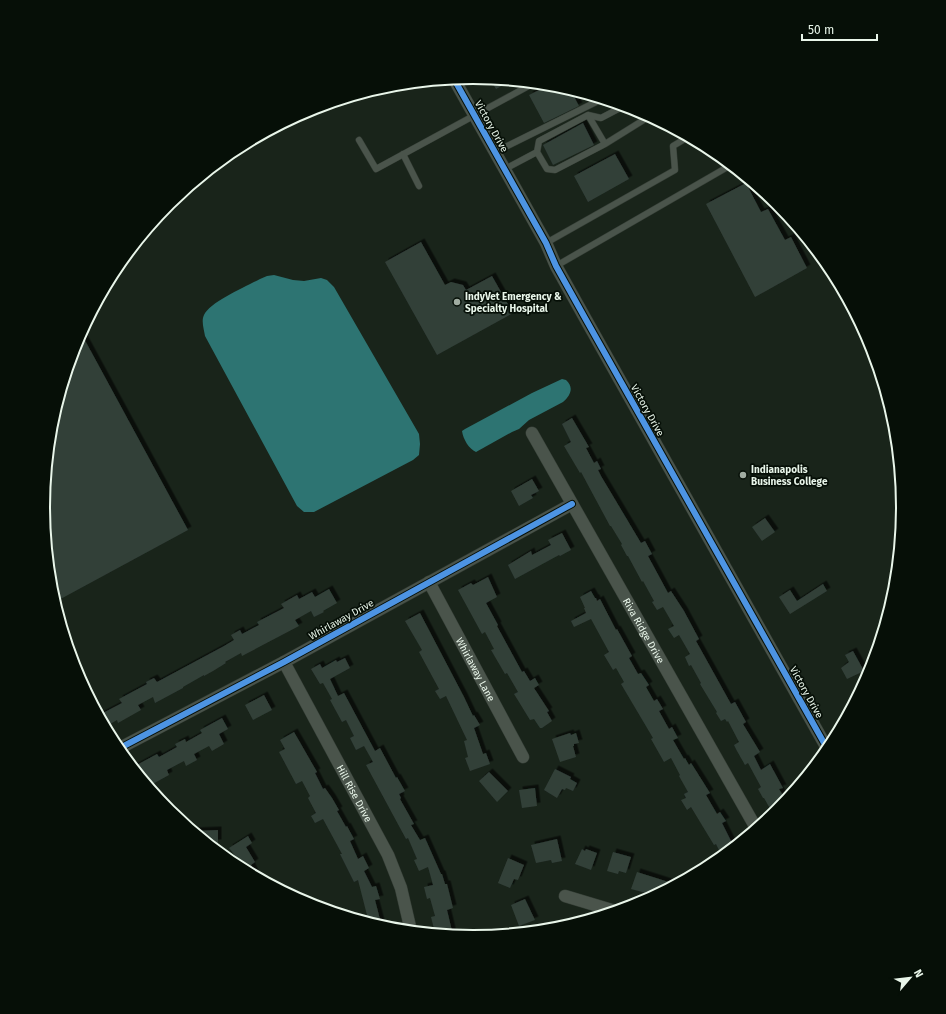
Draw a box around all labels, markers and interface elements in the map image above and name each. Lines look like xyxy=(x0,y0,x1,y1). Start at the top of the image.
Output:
scale bar xyxy=(802,16,877,42)
text: 50 m xyxy=(808,23,834,37)
street label: Victory Drive xyxy=(472,98,510,154)
place label: IndyVet Emergency & Specialty Hospital xyxy=(465,291,562,315)
marker: IndyVet Emergency & Specialty Hospital xyxy=(452,297,462,307)
street label: Victory Drive xyxy=(628,382,666,438)
place label: Indianapolis Business College xyxy=(751,464,828,488)
marker: Indianapolis Business College xyxy=(738,470,748,480)
street label: Riva Ridge Drive xyxy=(620,596,666,666)
street label: Whirlaway Drive xyxy=(307,597,376,643)
street label: Whirlaway Lane xyxy=(453,636,497,704)
street label: Victory Drive xyxy=(787,664,825,720)
street label: Hill Rise Drive xyxy=(333,763,374,824)
north arrow xyxy=(890,958,930,998)
text: N xyxy=(911,967,926,980)

